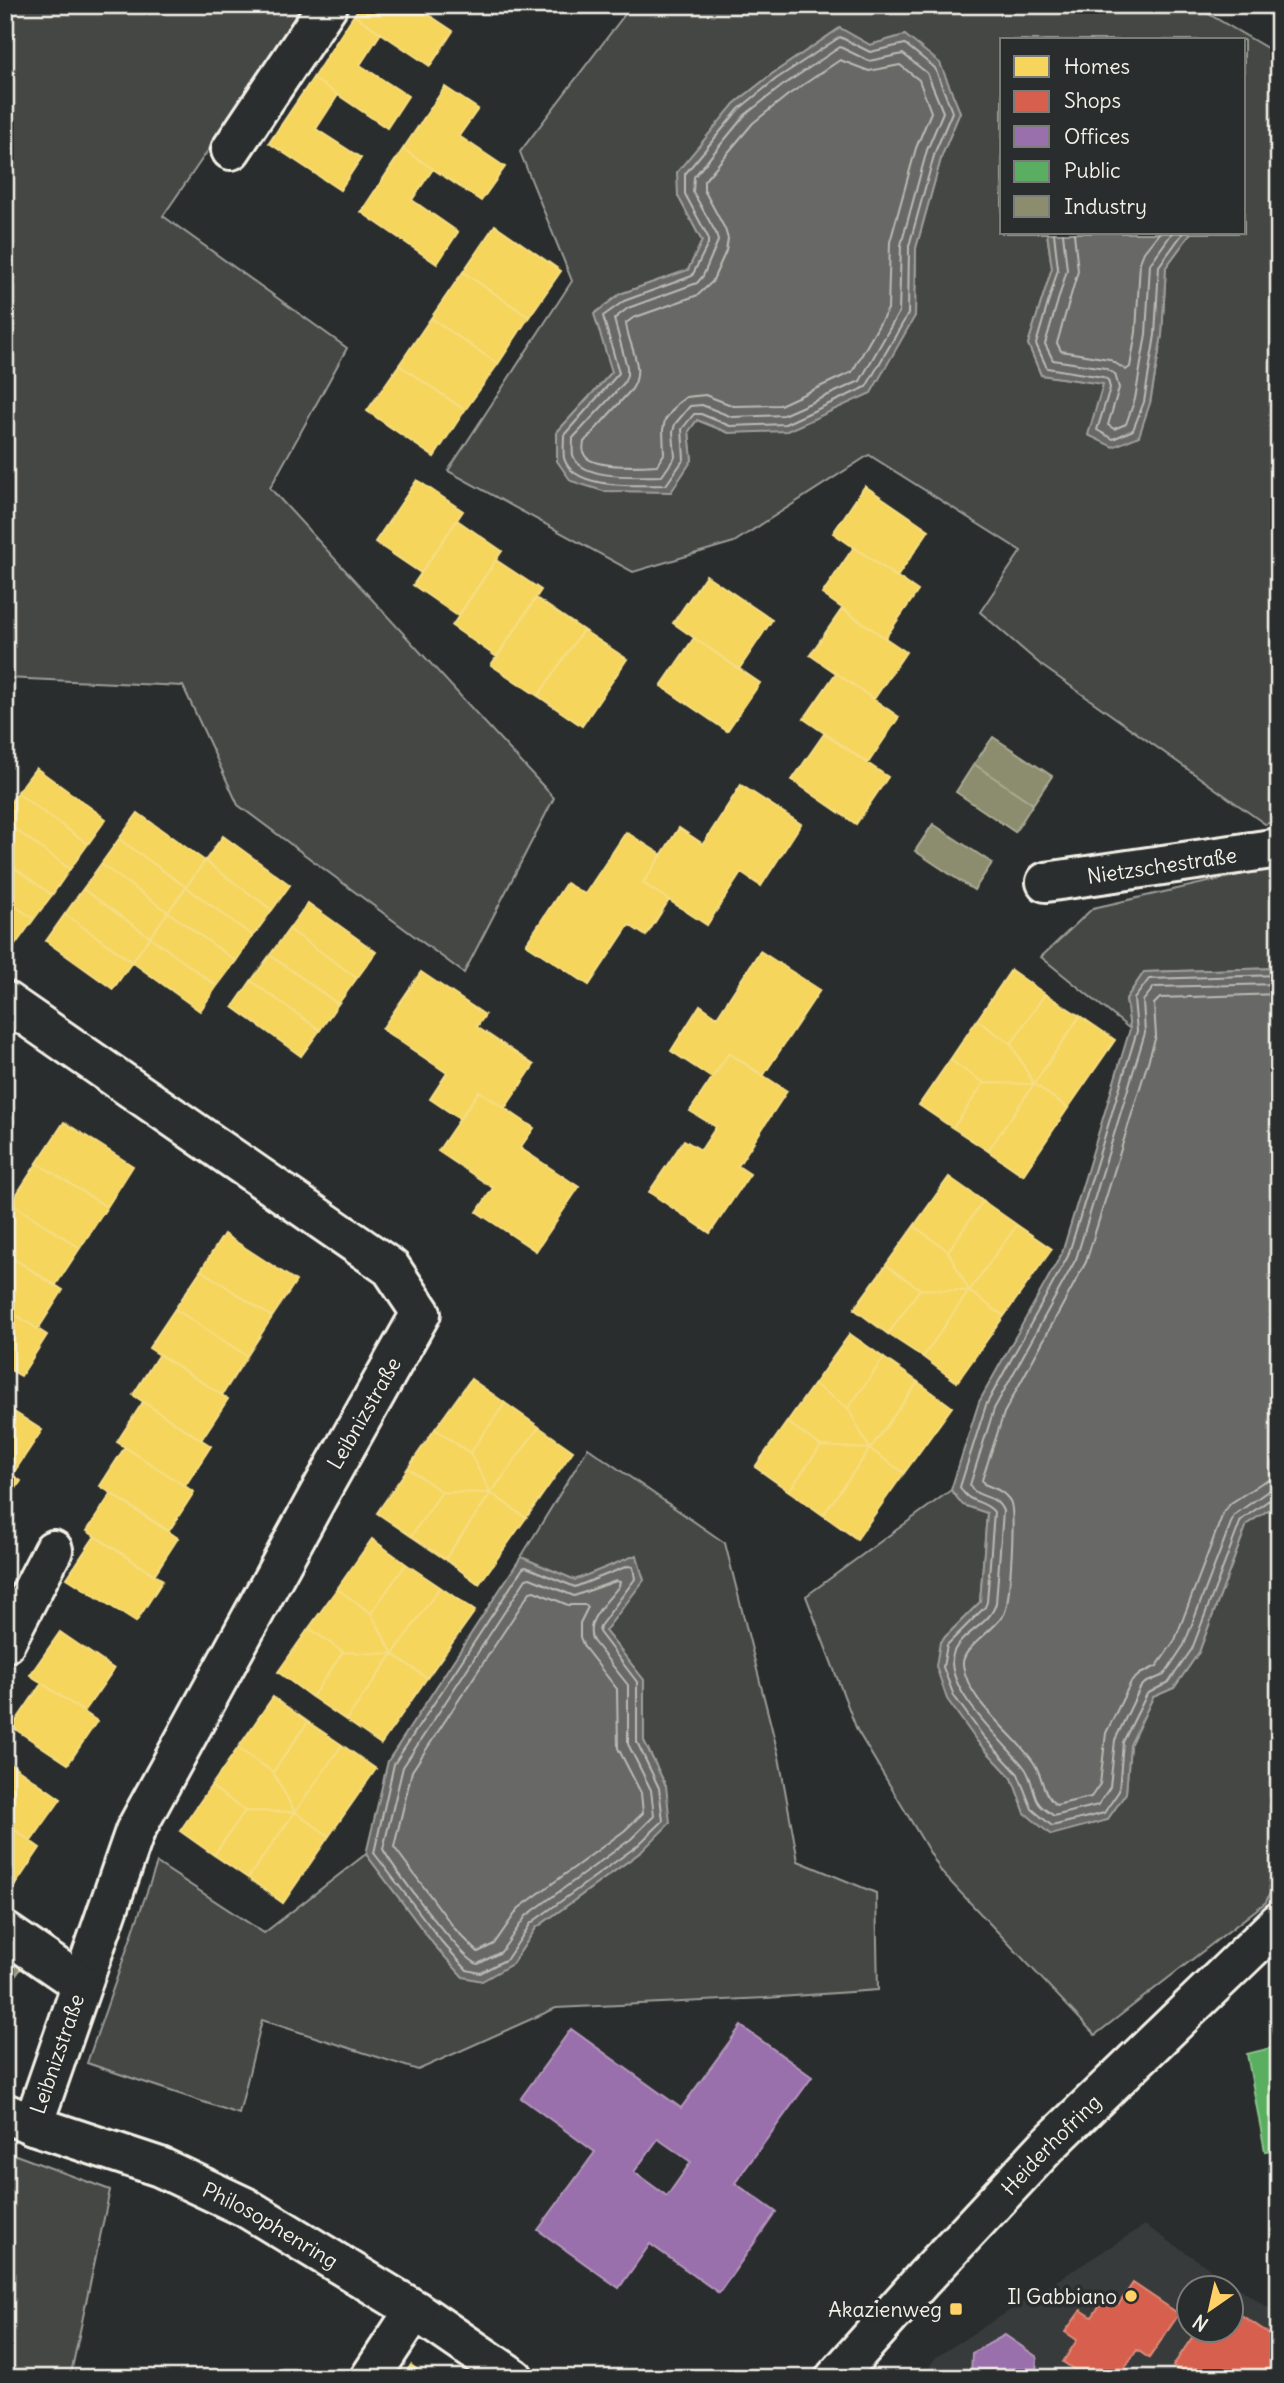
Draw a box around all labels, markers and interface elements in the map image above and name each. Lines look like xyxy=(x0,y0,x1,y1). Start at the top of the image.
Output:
legend xyxy=(1000,38,1246,234)
text: Homes xyxy=(1064,53,1130,80)
text: Shops xyxy=(1064,87,1121,114)
text: Offices xyxy=(1064,123,1130,150)
text: Public xyxy=(1064,157,1121,184)
text: Industry xyxy=(1064,193,1147,220)
street label: Nietzschestraße xyxy=(1085,841,1238,889)
street label: Leibnizstraße xyxy=(321,1352,407,1474)
street label: Leibnizstraße xyxy=(24,1991,90,2117)
street label: Heiderhofring xyxy=(995,2088,1106,2200)
street label: Philosophenring xyxy=(198,2176,343,2274)
north arrow xyxy=(1176,2274,1246,2344)
place label: Il Gabbiano xyxy=(1007,2283,1117,2310)
marker: Il Gabbiano xyxy=(1123,2288,1139,2304)
place label: Akazienweg xyxy=(828,2296,942,2323)
marker: Akazienweg xyxy=(948,2301,964,2317)
text: N xyxy=(1188,2309,1213,2337)

